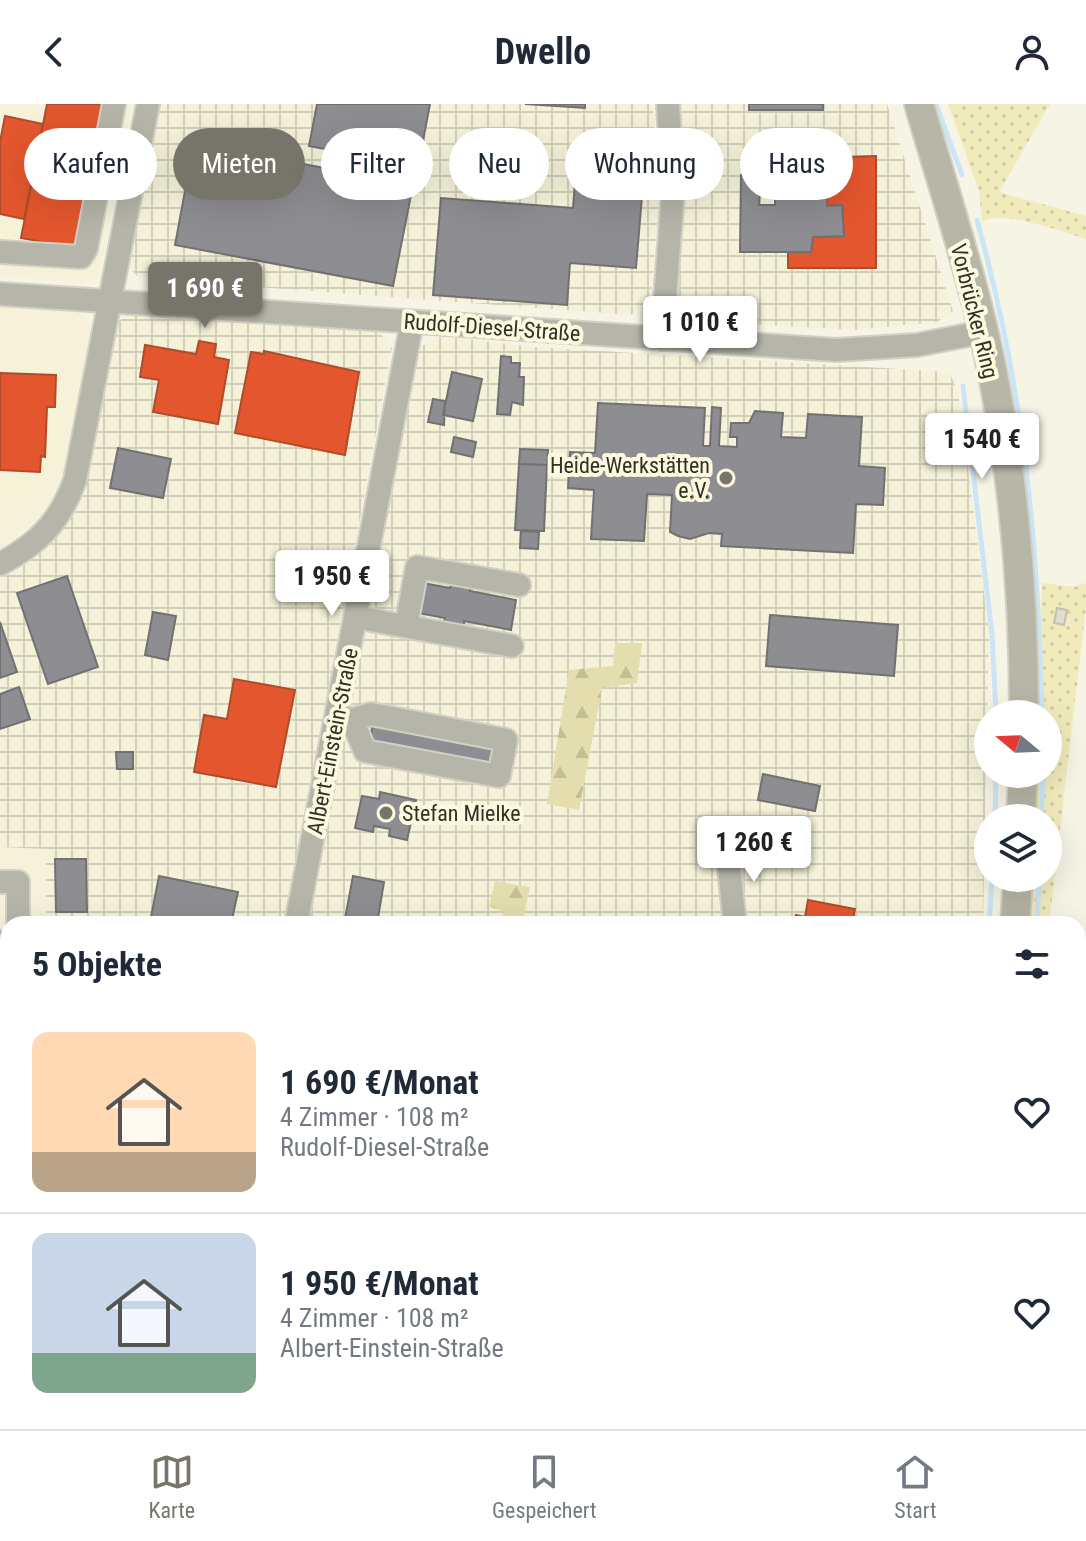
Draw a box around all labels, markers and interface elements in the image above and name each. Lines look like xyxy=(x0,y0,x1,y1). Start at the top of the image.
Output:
icon: back xyxy=(32,30,76,74)
icon: person xyxy=(1010,30,1054,74)
text: Dwello xyxy=(495,31,591,73)
chip: Kaufen xyxy=(24,128,157,200)
chip: Mieten xyxy=(173,128,305,200)
chip: Filter xyxy=(321,128,433,200)
chip: Neu xyxy=(449,128,549,200)
chip: Wohnung xyxy=(565,128,724,200)
chip: Haus xyxy=(740,128,853,200)
street label: Vorbrücker Ring xyxy=(946,241,1003,381)
pin: 1 690 € xyxy=(131,262,279,330)
text: 1 690 € xyxy=(166,273,244,303)
pin: 1 010 € xyxy=(626,296,774,364)
text: 1 010 € xyxy=(661,307,739,337)
street label: Rudolf-Diesel-Straße xyxy=(403,309,581,346)
pin: 1 540 € xyxy=(908,413,1056,481)
text: 1 540 € xyxy=(943,424,1021,454)
place label: Heide-Werkstätten e.V. xyxy=(550,453,710,503)
marker: Heide-Werkstätten e.V. xyxy=(717,469,735,487)
pin: 1 950 € xyxy=(258,550,406,618)
text: 1 950 € xyxy=(293,561,371,591)
street label: Albert-Einstein-Straße xyxy=(302,646,363,836)
north arrow xyxy=(974,700,1062,788)
map controls xyxy=(974,700,1062,892)
place label: Stefan Mielke xyxy=(402,801,520,826)
marker: Stefan Mielke xyxy=(377,804,395,822)
button: layers xyxy=(974,804,1062,892)
pin: 1 260 € xyxy=(680,816,828,884)
text: 1 260 € xyxy=(715,827,793,857)
icon: filters xyxy=(1010,942,1054,986)
text: 5 Objekte xyxy=(32,944,162,984)
text: 1 690 €/Monat xyxy=(280,1062,479,1102)
icon: home xyxy=(96,1064,192,1160)
icon: heart xyxy=(1010,1090,1054,1134)
text: 4 Zimmer · 108 m² xyxy=(280,1102,469,1132)
text: Rudolf-Diesel-Straße xyxy=(280,1132,489,1162)
text: 1 950 €/Monat xyxy=(280,1263,479,1303)
icon: home xyxy=(96,1265,192,1361)
icon: heart xyxy=(1010,1291,1054,1335)
text: 4 Zimmer · 108 m² xyxy=(280,1303,469,1333)
text: Albert-Einstein-Straße xyxy=(280,1333,504,1363)
tab: Karte xyxy=(148,1450,195,1523)
tab: Gespeichert xyxy=(492,1450,596,1523)
tab: Start xyxy=(893,1450,937,1523)

